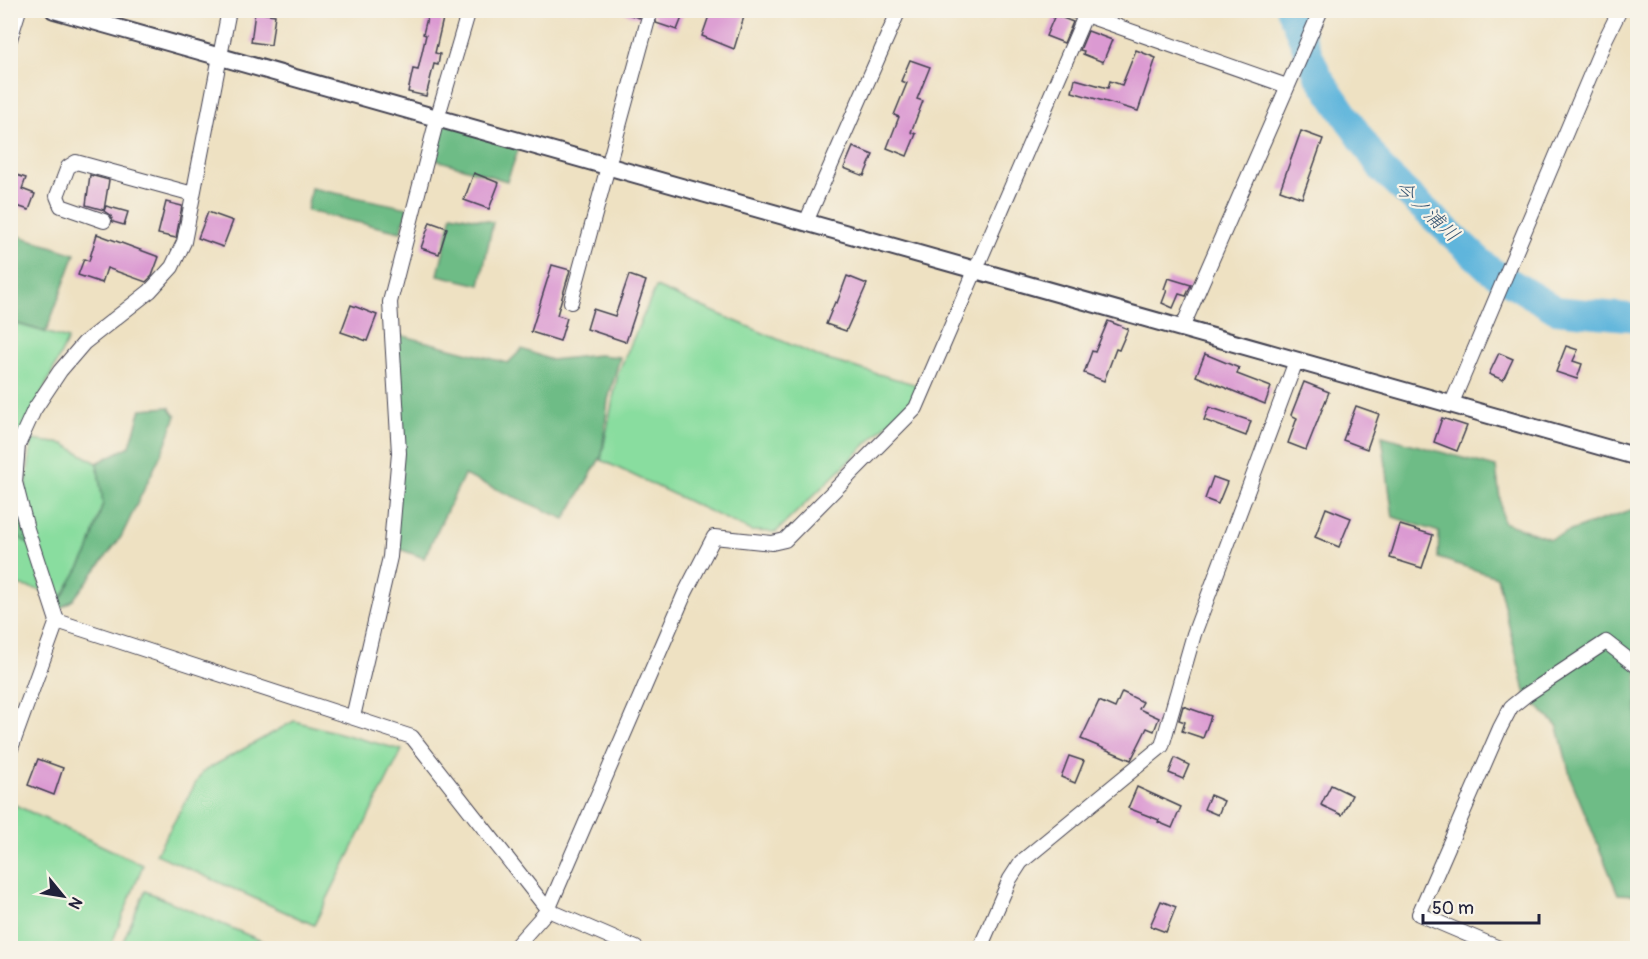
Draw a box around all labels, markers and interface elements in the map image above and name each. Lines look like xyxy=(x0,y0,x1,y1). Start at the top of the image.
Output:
water label: 今ノ浦川 xyxy=(1389,175,1465,247)
north arrow xyxy=(33,866,93,926)
scale bar xyxy=(1423,887,1538,925)
text: N xyxy=(64,893,86,913)
text: 50 m xyxy=(1432,897,1474,920)

